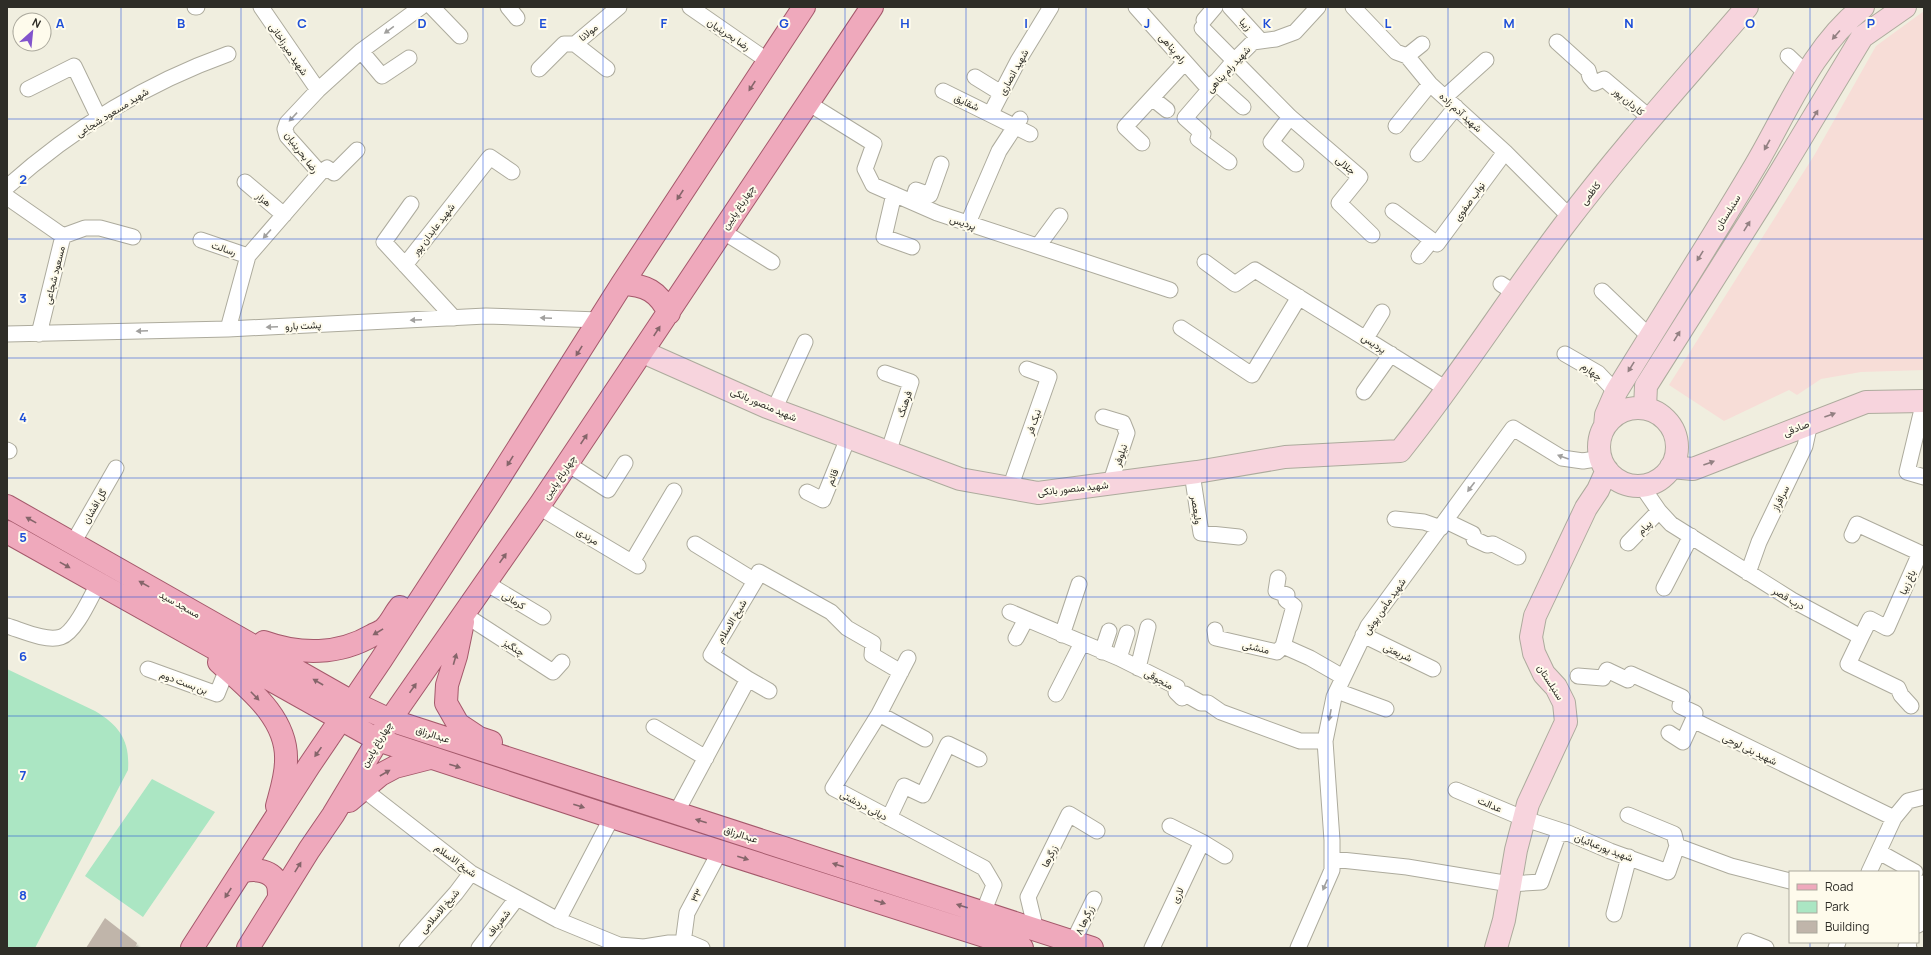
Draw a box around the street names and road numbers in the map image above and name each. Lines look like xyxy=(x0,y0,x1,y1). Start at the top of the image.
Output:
street label: رضا بحرینیان xyxy=(705,15,753,53)
street label: زیبا xyxy=(1237,15,1255,33)
street label: شهید میرزاخانی xyxy=(266,20,312,78)
street label: مولانا xyxy=(575,20,601,44)
street label: رام پناهی xyxy=(1155,30,1190,67)
street label: شهید رام پناهی xyxy=(1203,42,1254,96)
street label: شهید انصاری xyxy=(995,46,1031,98)
street label: کاردان پور xyxy=(1609,83,1648,119)
street label: شهید مسعود شجاعی xyxy=(73,84,151,140)
street label: شهید آدم زاده xyxy=(1436,89,1486,135)
street label: شقایق xyxy=(952,90,982,114)
street label: رضا بحرینیان xyxy=(282,128,322,176)
street label: جلالی xyxy=(1333,152,1359,178)
street label: نواب صفوی xyxy=(1450,178,1488,223)
street label: کاظمی xyxy=(1576,178,1604,208)
street label: چهارباغ پایین xyxy=(718,182,759,233)
street label: هزار xyxy=(253,188,275,209)
street label: سنبلستان xyxy=(1711,191,1743,232)
street label: شهید عابدان پور xyxy=(408,200,459,259)
street label: پردیس xyxy=(948,211,978,234)
street label: رسالت xyxy=(210,237,238,259)
street label: مسعود شجاعی xyxy=(40,244,68,306)
street label: پشت بارو xyxy=(285,317,321,334)
street label: پردیس xyxy=(1358,330,1389,357)
street label: چهارم xyxy=(1578,359,1606,384)
street label: شهید منصور بانکی xyxy=(729,384,800,424)
street label: فرهنگ xyxy=(893,388,915,419)
street label: نیک فر xyxy=(1022,407,1044,438)
street label: صادقی xyxy=(1781,416,1811,440)
street label: نیلوفر xyxy=(1110,442,1130,469)
street label: چهارباغ پایین xyxy=(539,452,580,503)
street label: قائم xyxy=(822,466,842,487)
street label: شهید منصور بانکی xyxy=(1037,477,1109,499)
street label: سرافراز xyxy=(1767,483,1792,514)
street label: گل افشان xyxy=(78,486,110,526)
street label: ولیعصر xyxy=(1188,494,1206,525)
street label: پیام xyxy=(1634,517,1655,538)
street label: مرندی xyxy=(574,524,602,548)
street label: باغ زیبا xyxy=(1895,567,1919,597)
street label: شهید مأمن پوش xyxy=(1359,575,1410,638)
street label: درب قصر xyxy=(1769,583,1808,613)
street label: مسجد سید xyxy=(157,587,203,621)
street label: کرمانی xyxy=(500,588,529,613)
street label: شیخ الاسلام xyxy=(712,596,750,646)
street label: چنگیز xyxy=(499,634,528,660)
street label: منشئی xyxy=(1241,637,1271,657)
street label: شریعتی xyxy=(1381,639,1415,665)
street label: سنبلستان xyxy=(1534,662,1568,702)
street label: منجوقی xyxy=(1142,666,1176,692)
street label: بن بست دوم xyxy=(158,667,210,697)
street label: چهارباغ پایین xyxy=(357,718,396,770)
street label: عبدالرزاق xyxy=(414,722,452,746)
street label: شهید بنی لوحی xyxy=(1720,730,1780,768)
street label: دیانی دردشتی xyxy=(838,787,890,823)
street label: عدالت xyxy=(1476,793,1504,815)
street label: عبدالرزاق xyxy=(722,822,760,846)
street label: شهید پورعبائیان xyxy=(1572,829,1636,866)
street label: شیخ الاسلام xyxy=(432,840,480,880)
street label: زرگرها xyxy=(1038,843,1060,869)
street label: لاری xyxy=(1167,885,1187,905)
street label: شیخ الاسلامی xyxy=(416,886,462,936)
street label: ۳۳ xyxy=(687,886,705,904)
street label: زرگرها ۸ xyxy=(1071,903,1097,937)
street label: شعرباف xyxy=(483,906,513,940)

